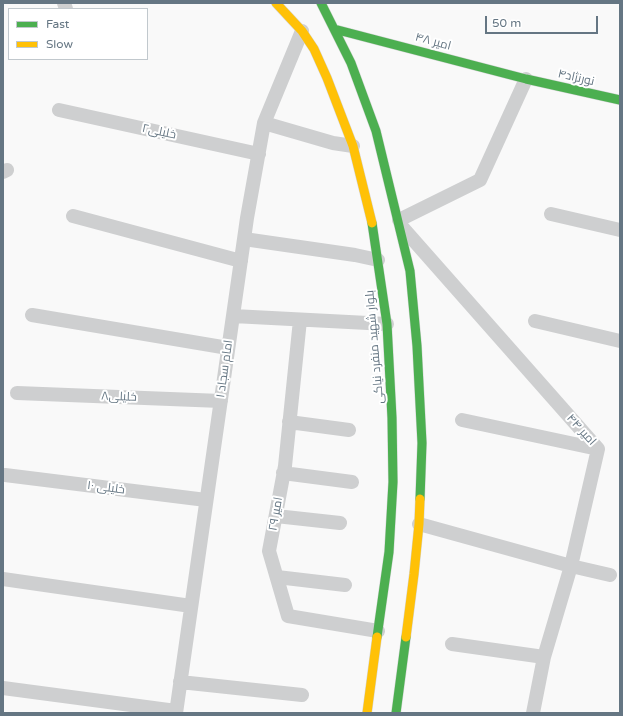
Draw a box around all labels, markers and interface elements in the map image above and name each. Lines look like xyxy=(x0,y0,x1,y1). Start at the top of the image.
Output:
legend xyxy=(8,8,148,60)
scale bar xyxy=(487,8,600,34)
text: 50 m xyxy=(492,16,521,30)
text: Fast xyxy=(46,17,69,31)
street label: امیر ۴۸ xyxy=(413,30,453,54)
text: Slow xyxy=(46,37,73,51)
street label: نورنژاد۴ xyxy=(556,67,596,89)
street label: خلیلی۲ xyxy=(141,121,177,143)
street label: بلوار شهید منفرد نیاکی xyxy=(363,290,387,404)
street label: امام سجاد ۱ xyxy=(214,339,236,399)
street label: خلیلی۸ xyxy=(101,389,137,405)
street label: امیر ۴۴ xyxy=(563,411,599,449)
street label: خلیلی ۱۰ xyxy=(86,479,126,497)
street label: امیر ۲۹ xyxy=(266,496,286,532)

